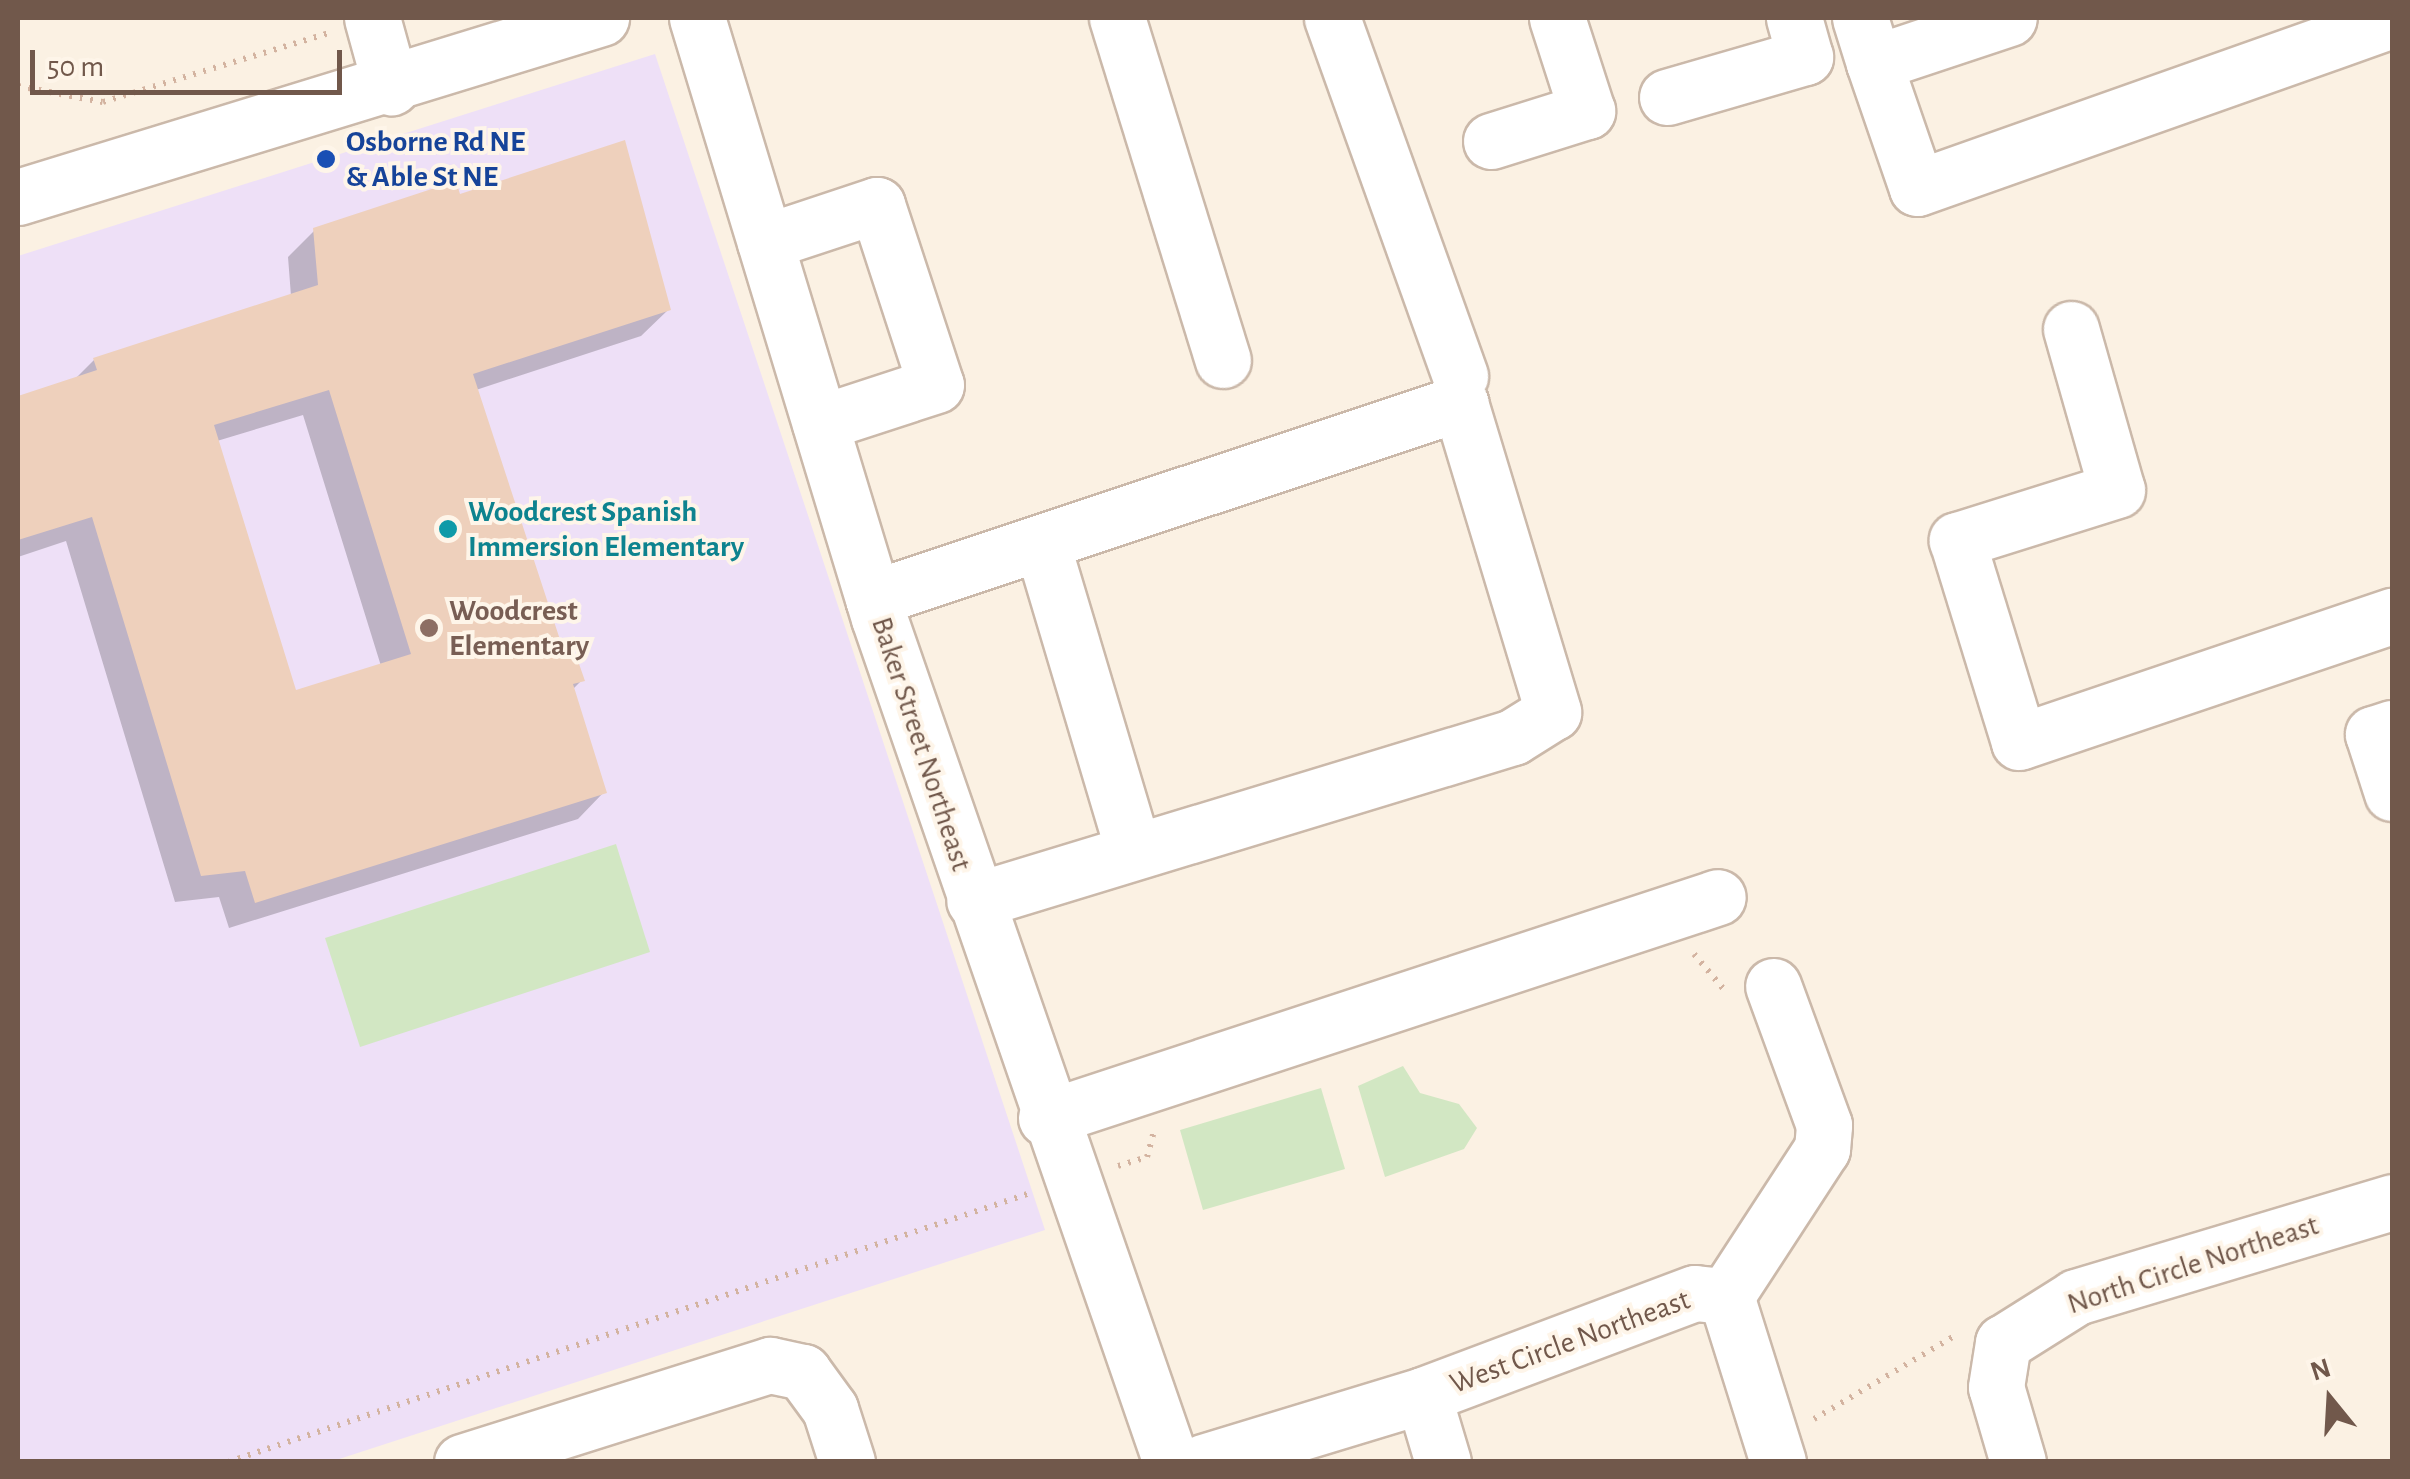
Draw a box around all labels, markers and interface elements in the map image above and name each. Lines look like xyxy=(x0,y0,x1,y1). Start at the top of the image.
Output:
scale bar xyxy=(35,30,348,92)
text: 50 m xyxy=(47,52,104,82)
place label: Osborne Rd NE & Able St NE xyxy=(346,124,525,194)
marker: Osborne Rd NE & Able St NE xyxy=(315,148,337,170)
place label: Woodcrest Spanish Immersion Elementary xyxy=(468,494,744,564)
marker: Woodcrest Spanish Immersion Elementary xyxy=(437,518,459,540)
place label: Woodcrest Elementary xyxy=(449,593,589,664)
street label: Baker Street Northeast xyxy=(863,613,979,875)
marker: Woodcrest Elementary xyxy=(418,617,440,639)
street label: North Circle Northeast xyxy=(2063,1207,2323,1323)
street label: West Circle Northeast xyxy=(1445,1282,1695,1402)
north arrow xyxy=(2280,1349,2380,1449)
text: N xyxy=(2307,1354,2334,1387)

